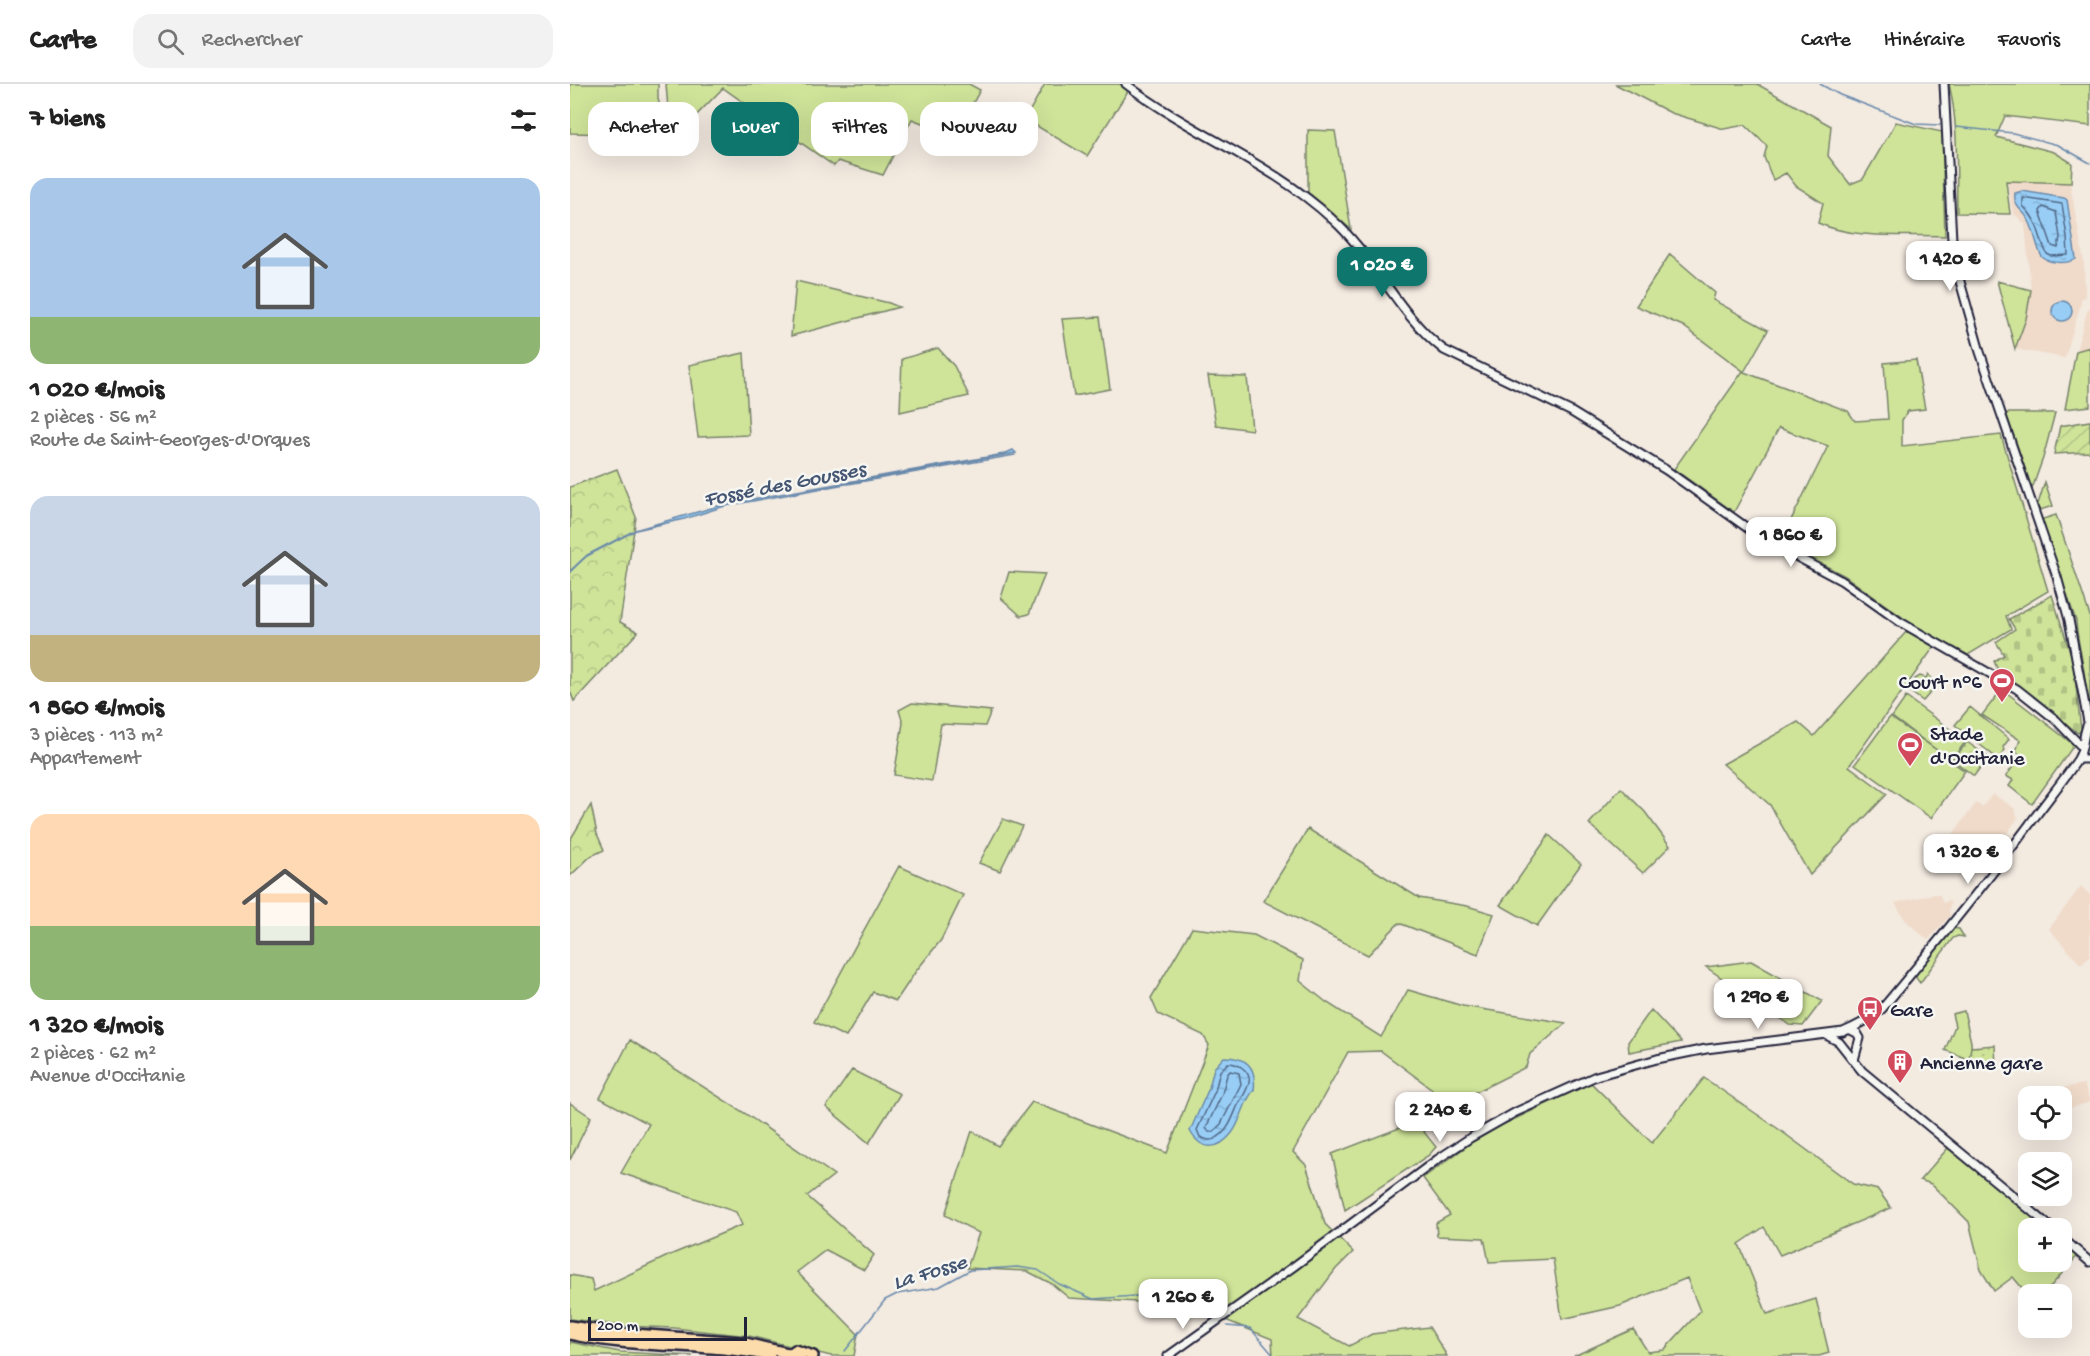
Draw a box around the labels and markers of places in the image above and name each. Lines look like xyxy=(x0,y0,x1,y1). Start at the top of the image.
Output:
pin: 1 420 € xyxy=(1895,241,2005,292)
pin: 1 020 € xyxy=(1327,247,1437,298)
pin: 1 860 € xyxy=(1736,517,1846,568)
sports icon: Court n°6 xyxy=(1987,666,2017,704)
place label: Court n°6 xyxy=(1899,672,1982,697)
place label: Stade d'Occitanie xyxy=(1930,724,2026,773)
sports icon: Stade d'Occitanie xyxy=(1895,730,1925,768)
pin: 1 320 € xyxy=(1913,834,2023,885)
pin: 1 290 € xyxy=(1703,979,1813,1030)
bus stop icon: Gare xyxy=(1855,994,1885,1032)
place label: Gare xyxy=(1890,1000,1934,1025)
building icon: Ancienne gare xyxy=(1885,1047,1915,1085)
place label: Ancienne gare xyxy=(1920,1053,2044,1078)
pin: 2 240 € xyxy=(1385,1092,1495,1143)
pin: 1 260 € xyxy=(1128,1279,1238,1330)

